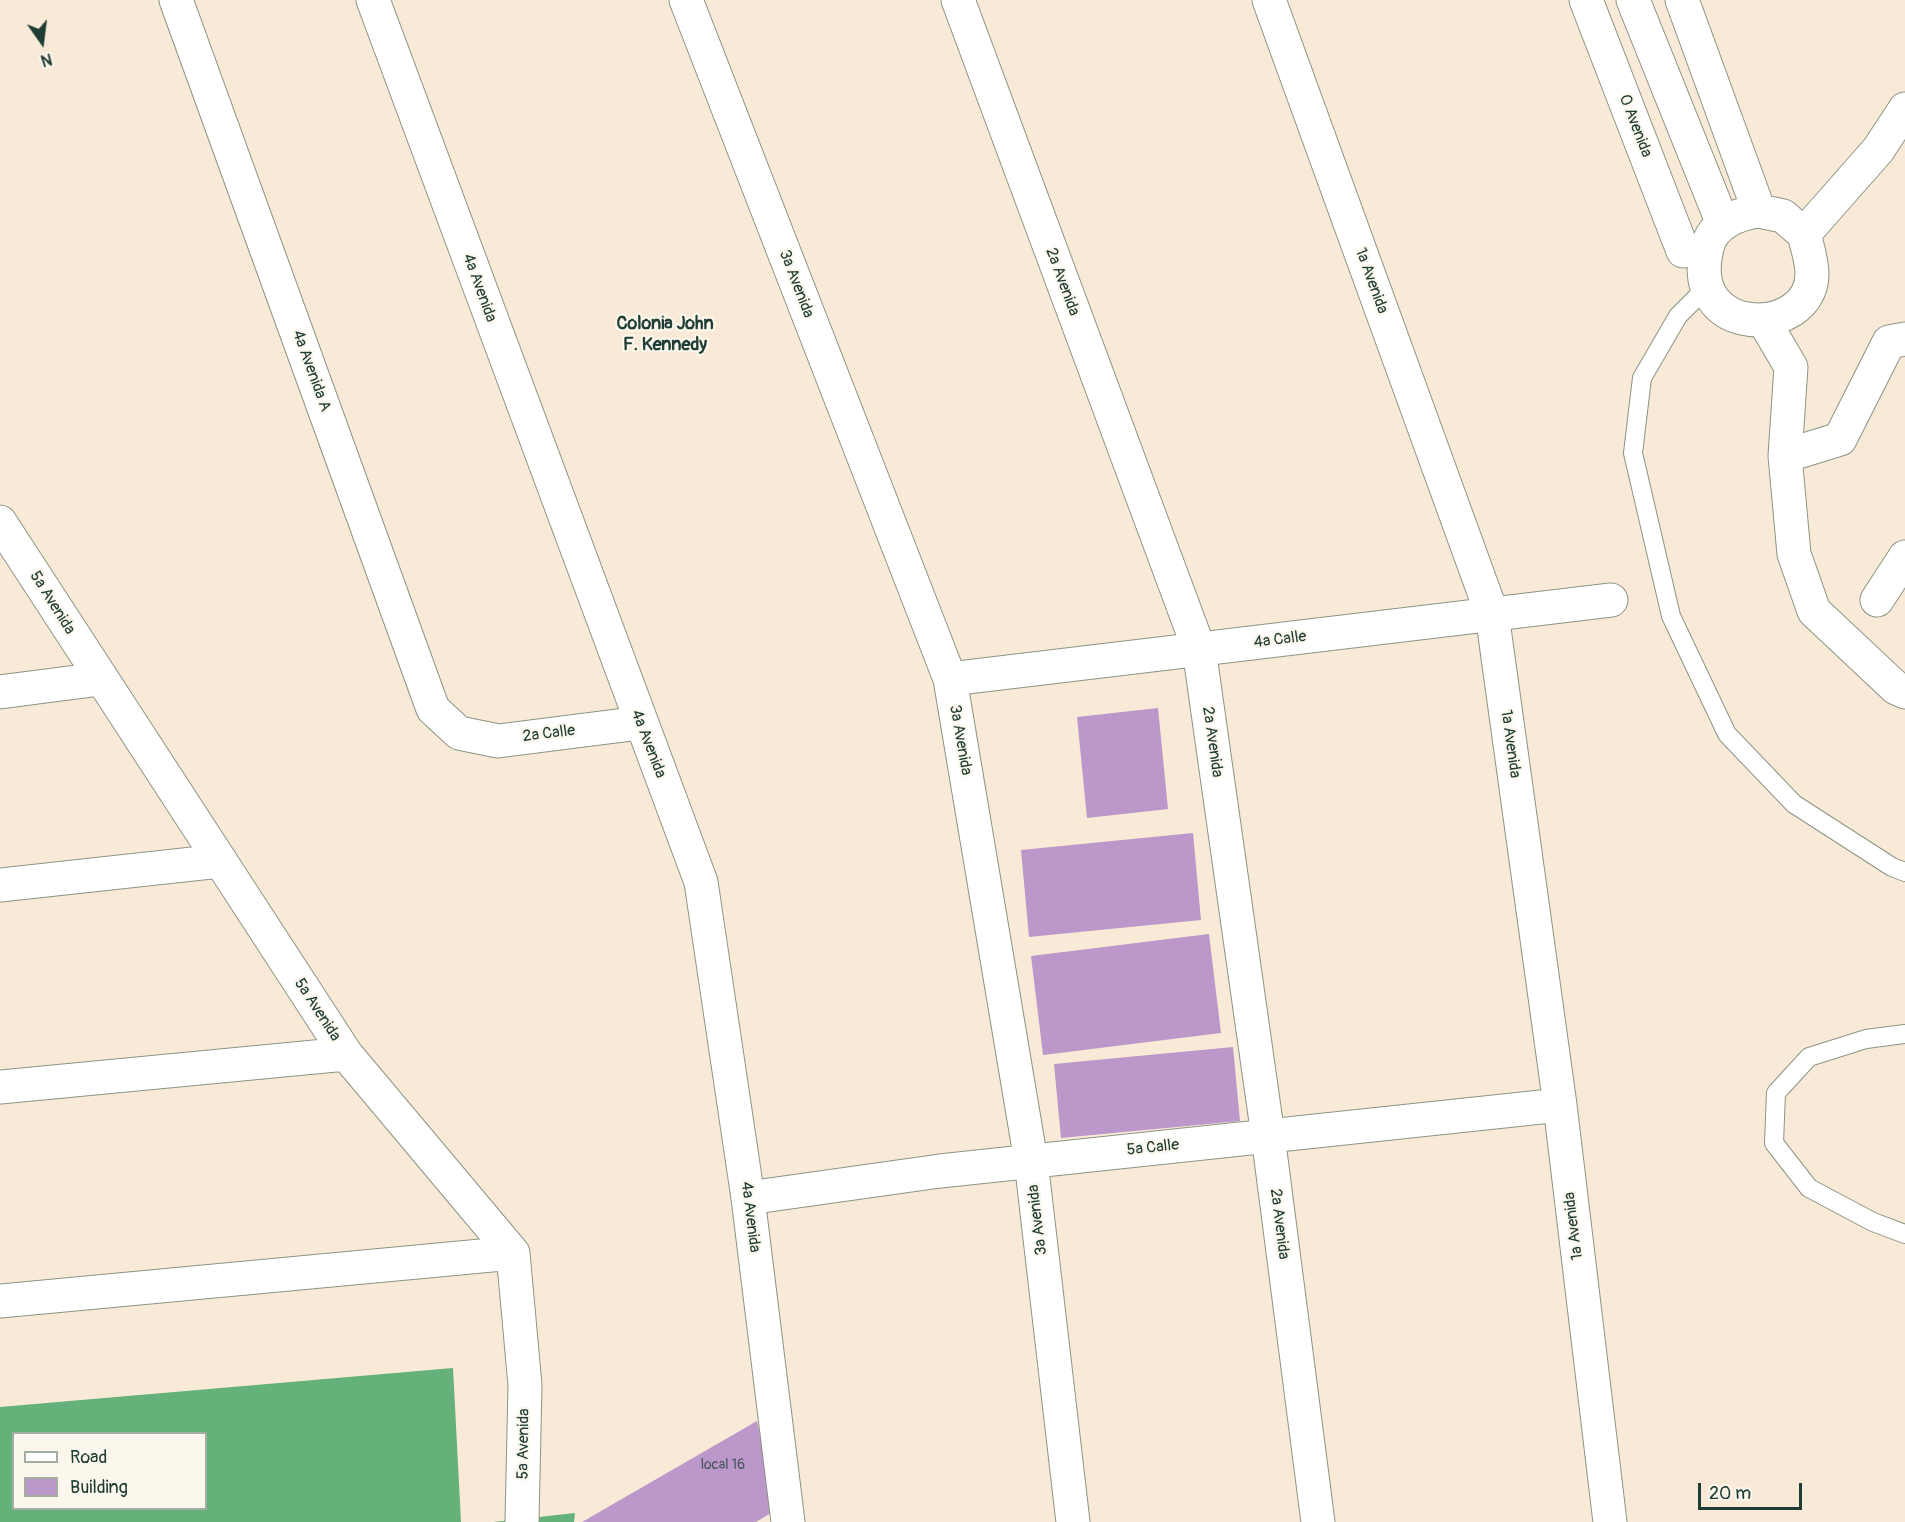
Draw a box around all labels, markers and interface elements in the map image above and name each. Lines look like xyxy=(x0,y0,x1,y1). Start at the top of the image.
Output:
north arrow xyxy=(12,12,72,72)
text: N xyxy=(39,48,54,70)
street label: 0 Avenida xyxy=(1614,92,1656,160)
street label: 2a Avenida xyxy=(1041,245,1083,319)
street label: 1a Avenida xyxy=(1350,246,1392,316)
street label: 3a Avenida xyxy=(774,247,818,321)
street label: 4a Avenida xyxy=(458,251,500,325)
district label: Colonia John F. Kennedy xyxy=(616,313,714,356)
street label: 4a Avenida A xyxy=(287,328,335,414)
street label: 5a Avenida xyxy=(25,568,79,638)
street label: 4a Calle xyxy=(1253,627,1307,653)
street label: 3a Avenida xyxy=(944,703,976,777)
street label: 2a Avenida xyxy=(1198,705,1226,779)
street label: 4a Avenida xyxy=(626,707,670,781)
street label: 1a Avenida xyxy=(1496,709,1524,779)
street label: 2a Calle xyxy=(522,721,576,747)
street label: 5a Avenida xyxy=(290,975,344,1045)
street label: 5a Calle xyxy=(1126,1136,1180,1160)
street label: 4a Avenida xyxy=(736,1180,764,1254)
street label: 3a Avenida xyxy=(1024,1183,1052,1257)
street label: 2a Avenida xyxy=(1265,1187,1293,1261)
street label: 1a Avenida xyxy=(1560,1191,1588,1261)
street label: 5a Avenida xyxy=(514,1408,534,1480)
legend xyxy=(12,1432,207,1510)
text: Road xyxy=(70,1446,107,1469)
house number: local 16 xyxy=(701,1457,745,1473)
scale bar xyxy=(1701,1471,1804,1509)
text: Building xyxy=(70,1476,128,1499)
text: 20 m xyxy=(1709,1482,1751,1505)

